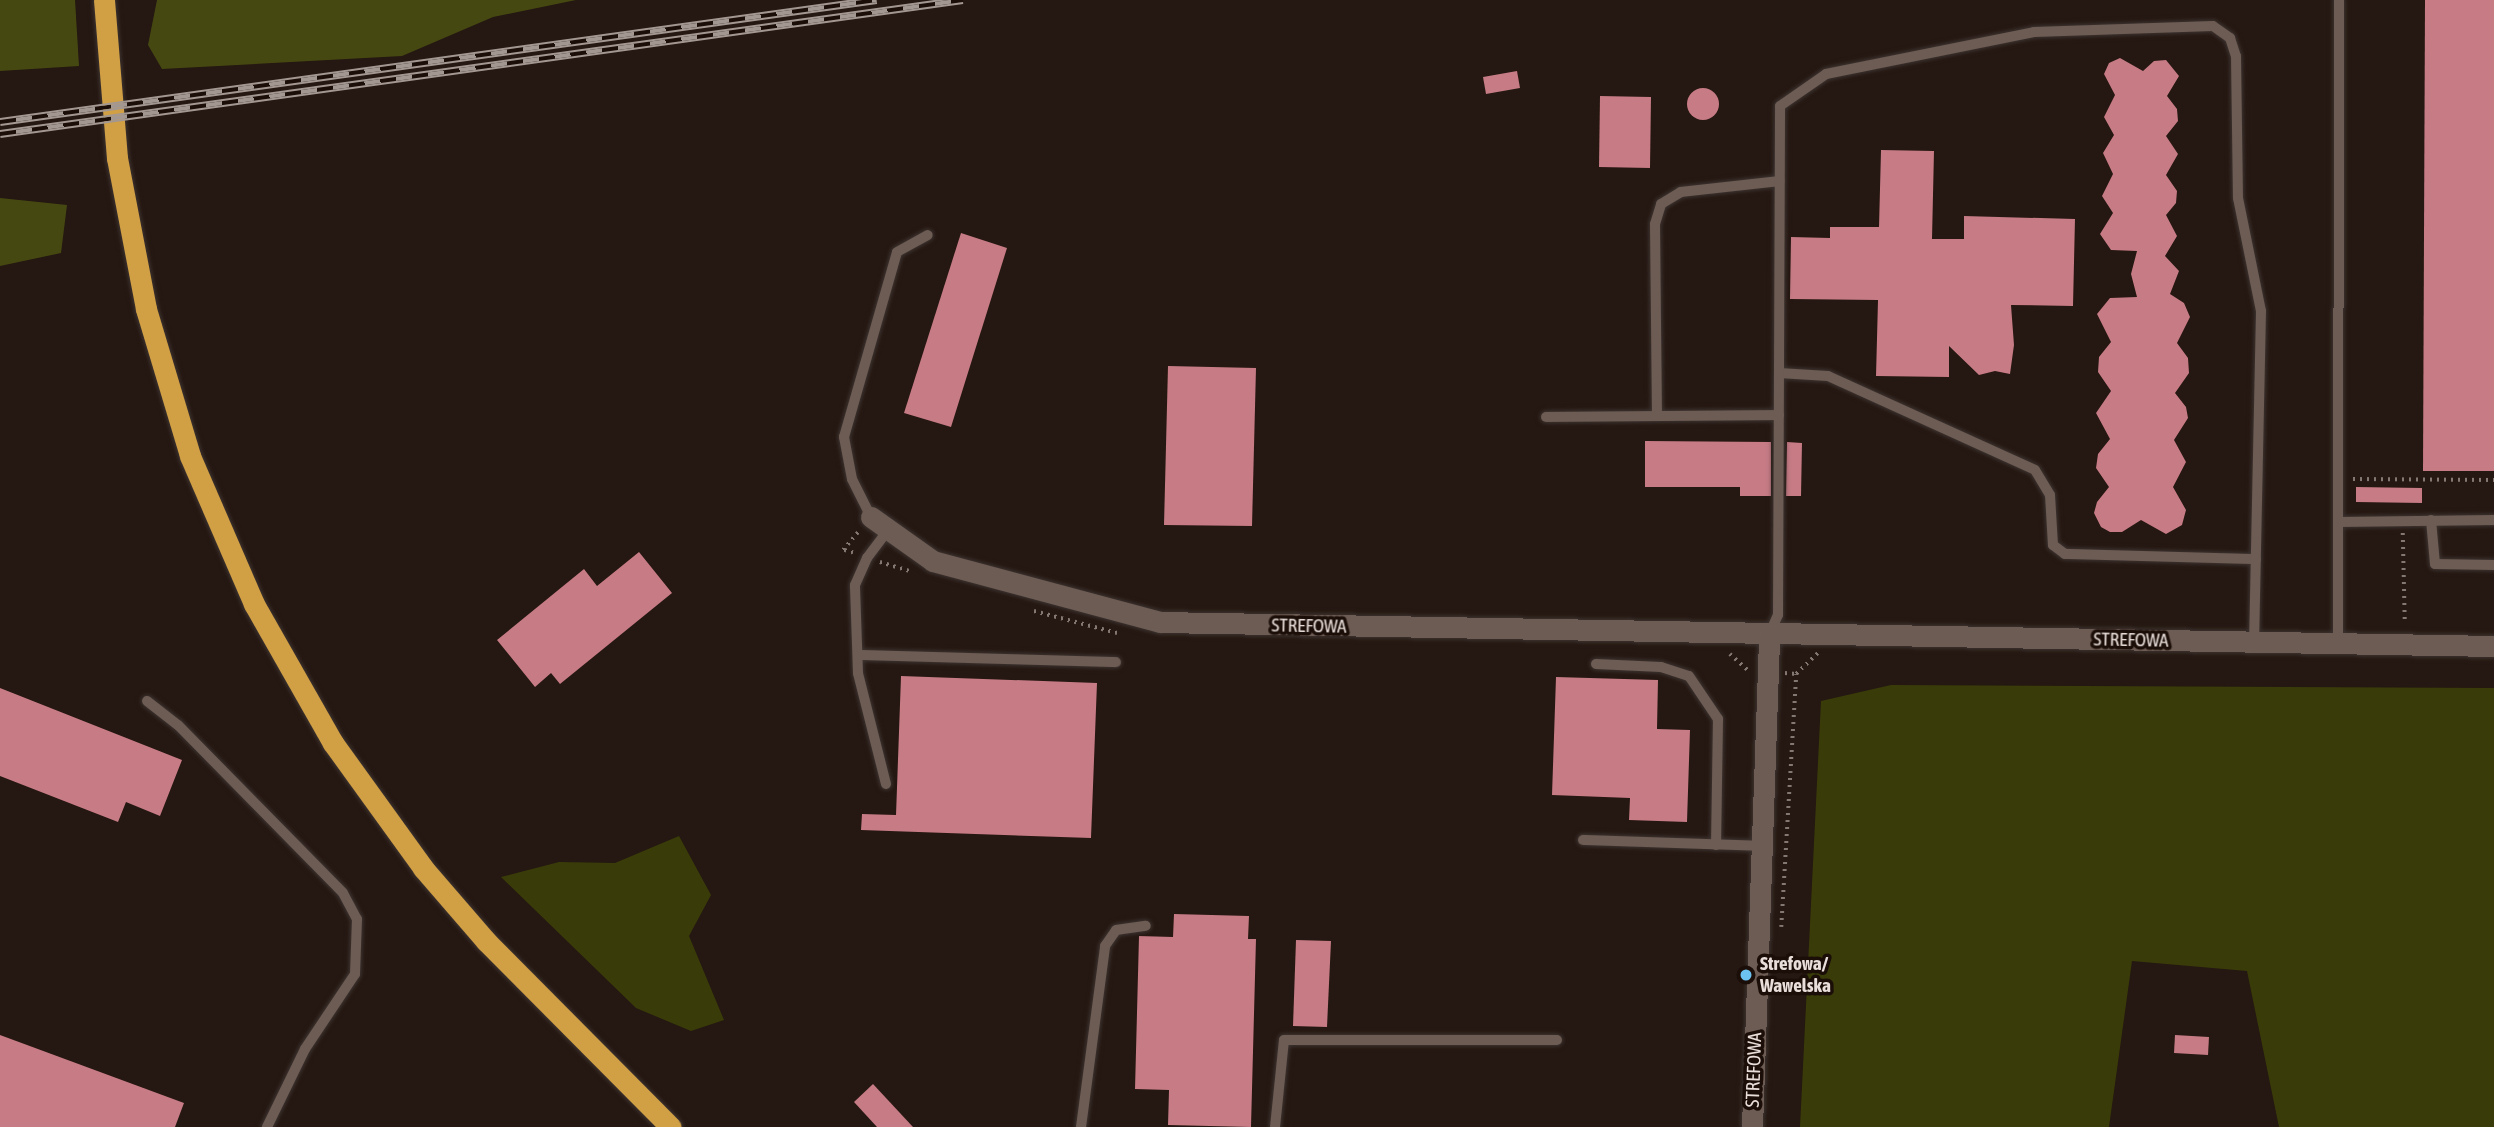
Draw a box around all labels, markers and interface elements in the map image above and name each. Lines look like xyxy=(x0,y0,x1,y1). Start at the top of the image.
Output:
street label: STREFOWA xyxy=(1271,614,1347,638)
street label: STREFOWA xyxy=(2093,628,2169,652)
place label: Strefowa/ Wawelska xyxy=(1760,953,1831,997)
marker: Strefowa/ Wawelska xyxy=(1738,967,1754,983)
street label: STREFOWA xyxy=(1741,1032,1767,1108)

